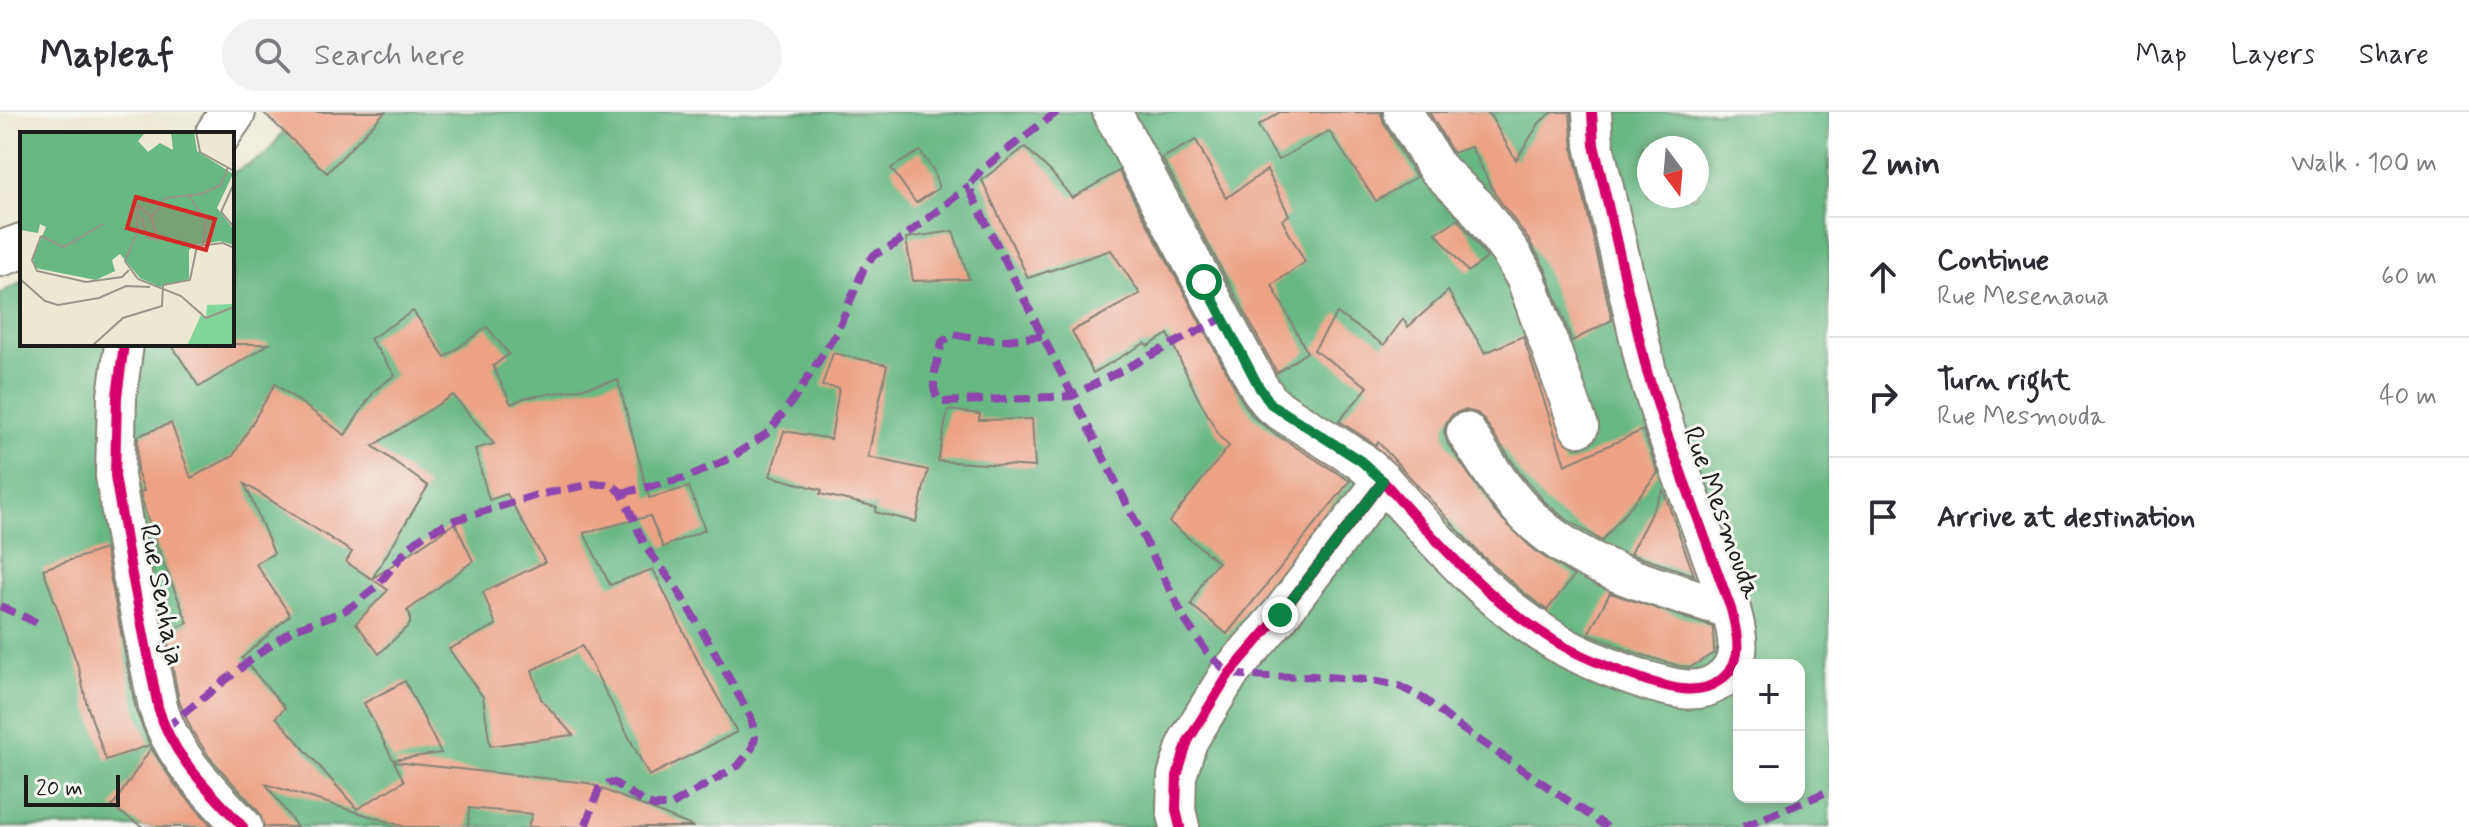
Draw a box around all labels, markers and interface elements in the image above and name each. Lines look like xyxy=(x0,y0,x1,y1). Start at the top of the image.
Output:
search box xyxy=(222,19,782,91)
text: Mapleaf xyxy=(40,31,174,80)
icon: search xyxy=(250,33,294,77)
text: Search here xyxy=(314,36,465,75)
text: Map xyxy=(2136,37,2187,74)
text: Layers xyxy=(2231,37,2315,74)
text: Share xyxy=(2359,37,2429,74)
inset map xyxy=(20,132,234,346)
north arrow xyxy=(1637,136,1709,208)
text: 2 min xyxy=(1861,142,1941,187)
text: Walk · 100 m xyxy=(2291,147,2437,181)
text: Continue xyxy=(1937,241,2049,280)
icon: ahead xyxy=(1861,255,1905,299)
text: 60 m xyxy=(2381,260,2437,294)
route start xyxy=(1186,264,1222,300)
text: Rue Mesenaoua xyxy=(1937,280,2109,314)
text: Turn right xyxy=(1937,361,2070,400)
icon: right xyxy=(1861,375,1905,419)
text: 40 m xyxy=(2379,380,2437,414)
text: Rue Mesmouda xyxy=(1937,400,2105,434)
street label: Rue Mesmouda xyxy=(1673,422,1769,605)
icon: arrive xyxy=(1861,495,1905,539)
text: Arrive at destination xyxy=(1937,498,2195,537)
street label: Rue Senhaja xyxy=(129,521,193,669)
route end xyxy=(1262,597,1298,633)
map controls xyxy=(1733,659,1805,803)
button: + xyxy=(1733,659,1805,731)
button: − xyxy=(1733,731,1805,803)
scale bar xyxy=(24,771,120,807)
text: 20 m xyxy=(36,775,83,803)

